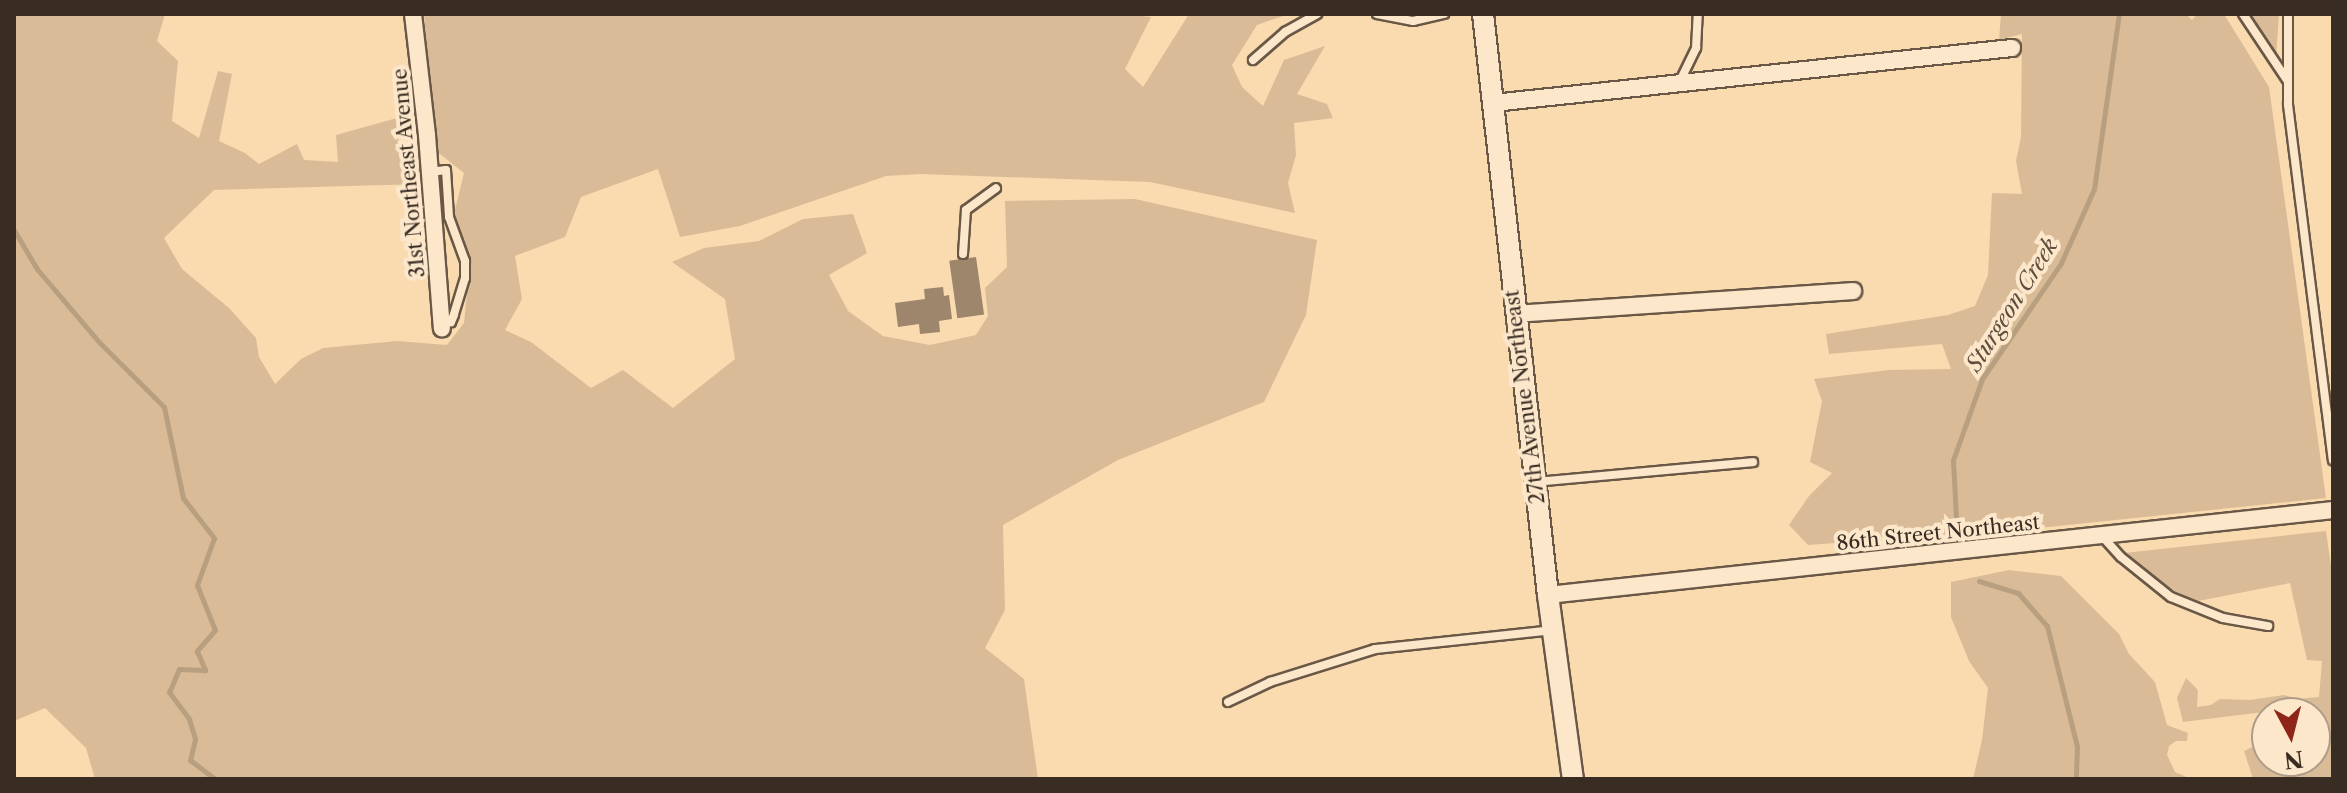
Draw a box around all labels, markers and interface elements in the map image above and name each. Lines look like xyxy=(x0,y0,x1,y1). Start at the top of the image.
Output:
street label: 31st Northeast Avenue xyxy=(388,67,430,279)
water label: Sturgeon Creek xyxy=(1961,234,2063,376)
street label: 27th Avenue Northeast xyxy=(1500,288,1550,506)
street label: 86th Street Northeast xyxy=(1835,510,2041,556)
north arrow xyxy=(2251,697,2331,777)
text: N xyxy=(2283,745,2305,774)

